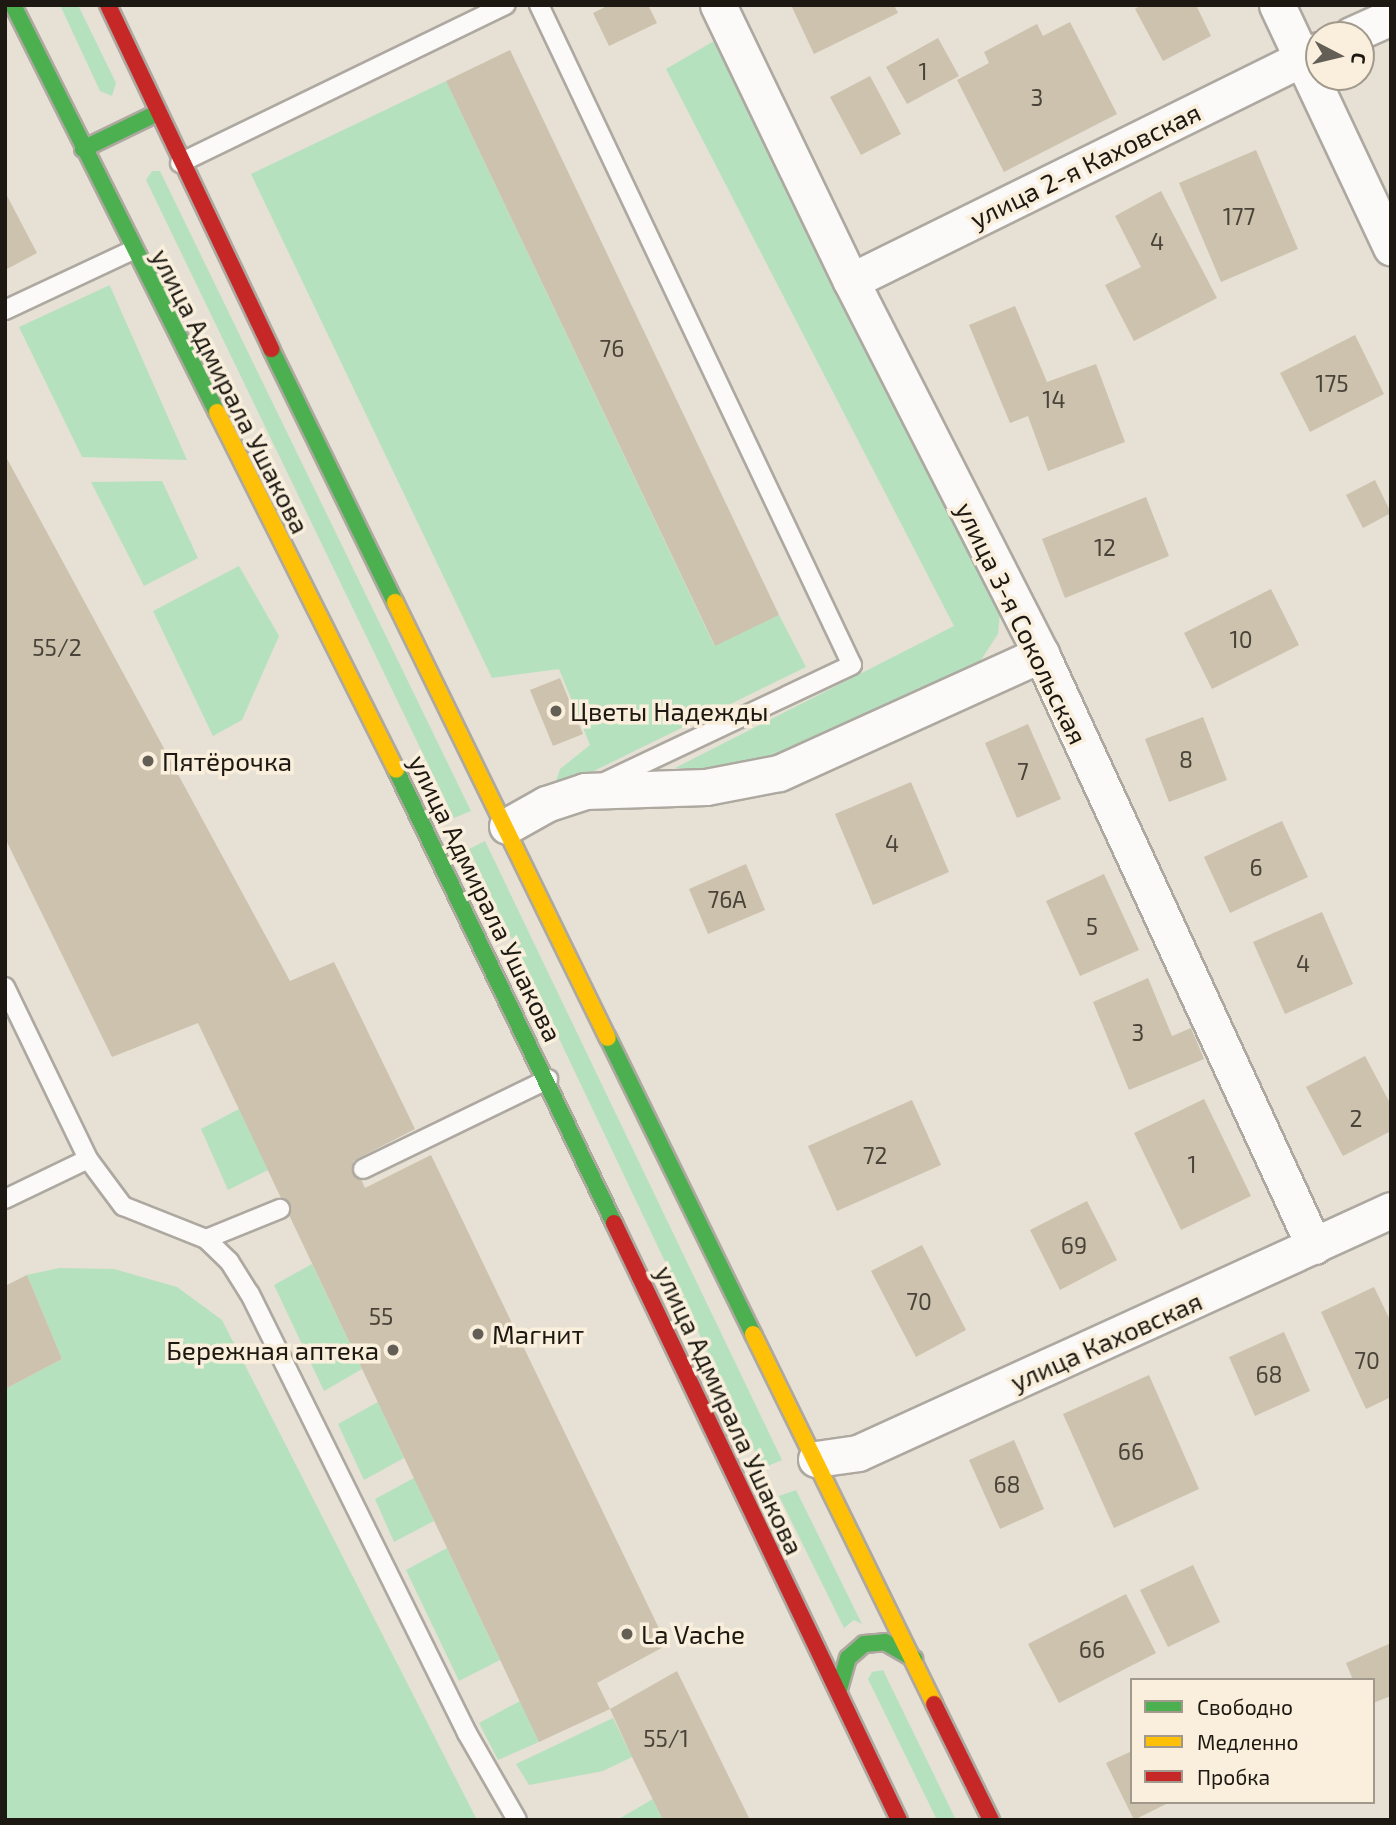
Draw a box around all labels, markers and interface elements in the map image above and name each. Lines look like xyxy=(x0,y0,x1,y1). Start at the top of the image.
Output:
north arrow xyxy=(1305,21,1375,91)
text: С xyxy=(1347,51,1371,65)
house number: 1 xyxy=(918,57,928,85)
house number: 3 xyxy=(1031,83,1043,111)
street label: улица 2-я Каховская xyxy=(965,96,1205,234)
house number: 177 xyxy=(1223,202,1255,230)
house number: 4 xyxy=(1150,227,1164,255)
street label: улица Адмирала Ушакова xyxy=(145,243,317,539)
house number: 76 xyxy=(600,334,624,362)
house number: 175 xyxy=(1315,369,1349,397)
house number: 14 xyxy=(1042,385,1066,413)
street label: улица 3-я Сокольская xyxy=(950,497,1094,749)
house number: 12 xyxy=(1094,533,1116,561)
house number: 10 xyxy=(1229,625,1253,653)
house number: 55/2 xyxy=(32,633,82,661)
place label: Цветы Надежды xyxy=(570,695,768,727)
marker: Цветы Надежды xyxy=(548,703,564,719)
place label: Пятёрочка xyxy=(162,745,292,777)
house number: 8 xyxy=(1179,745,1193,773)
street label: улица Адмирала Ушакова xyxy=(403,749,569,1047)
marker: Пятёрочка xyxy=(140,753,156,769)
house number: 7 xyxy=(1017,757,1029,785)
house number: 4 xyxy=(885,829,899,857)
house number: 6 xyxy=(1249,853,1263,881)
house number: 76А xyxy=(707,885,747,913)
house number: 5 xyxy=(1086,912,1098,940)
house number: 4 xyxy=(1296,949,1310,977)
house number: 3 xyxy=(1132,1018,1144,1046)
house number: 2 xyxy=(1350,1104,1362,1132)
house number: 72 xyxy=(863,1141,887,1169)
house number: 1 xyxy=(1187,1150,1197,1178)
house number: 69 xyxy=(1061,1231,1087,1259)
street label: улица Адмирала Ушакова xyxy=(649,1260,811,1560)
street label: улица Каховская xyxy=(1005,1285,1207,1397)
house number: 70 xyxy=(906,1287,932,1315)
house number: 55 xyxy=(369,1302,393,1330)
place label: Магнит xyxy=(492,1318,584,1350)
marker: Магнит xyxy=(470,1326,486,1342)
place label: Бережная аптека xyxy=(166,1334,379,1366)
marker: Бережная аптека xyxy=(385,1342,401,1358)
house number: 70 xyxy=(1354,1346,1380,1374)
house number: 68 xyxy=(1255,1360,1283,1388)
house number: 66 xyxy=(1118,1437,1144,1465)
house number: 68 xyxy=(993,1470,1021,1498)
place label: La Vache xyxy=(641,1618,746,1650)
marker: La Vache xyxy=(619,1626,635,1642)
house number: 66 xyxy=(1079,1635,1105,1663)
legend xyxy=(1130,1678,1375,1804)
text: Свободно xyxy=(1197,1694,1293,1719)
house number: 55/1 xyxy=(643,1724,689,1752)
text: Медленно xyxy=(1197,1729,1299,1754)
text: Пробка xyxy=(1197,1764,1270,1789)

